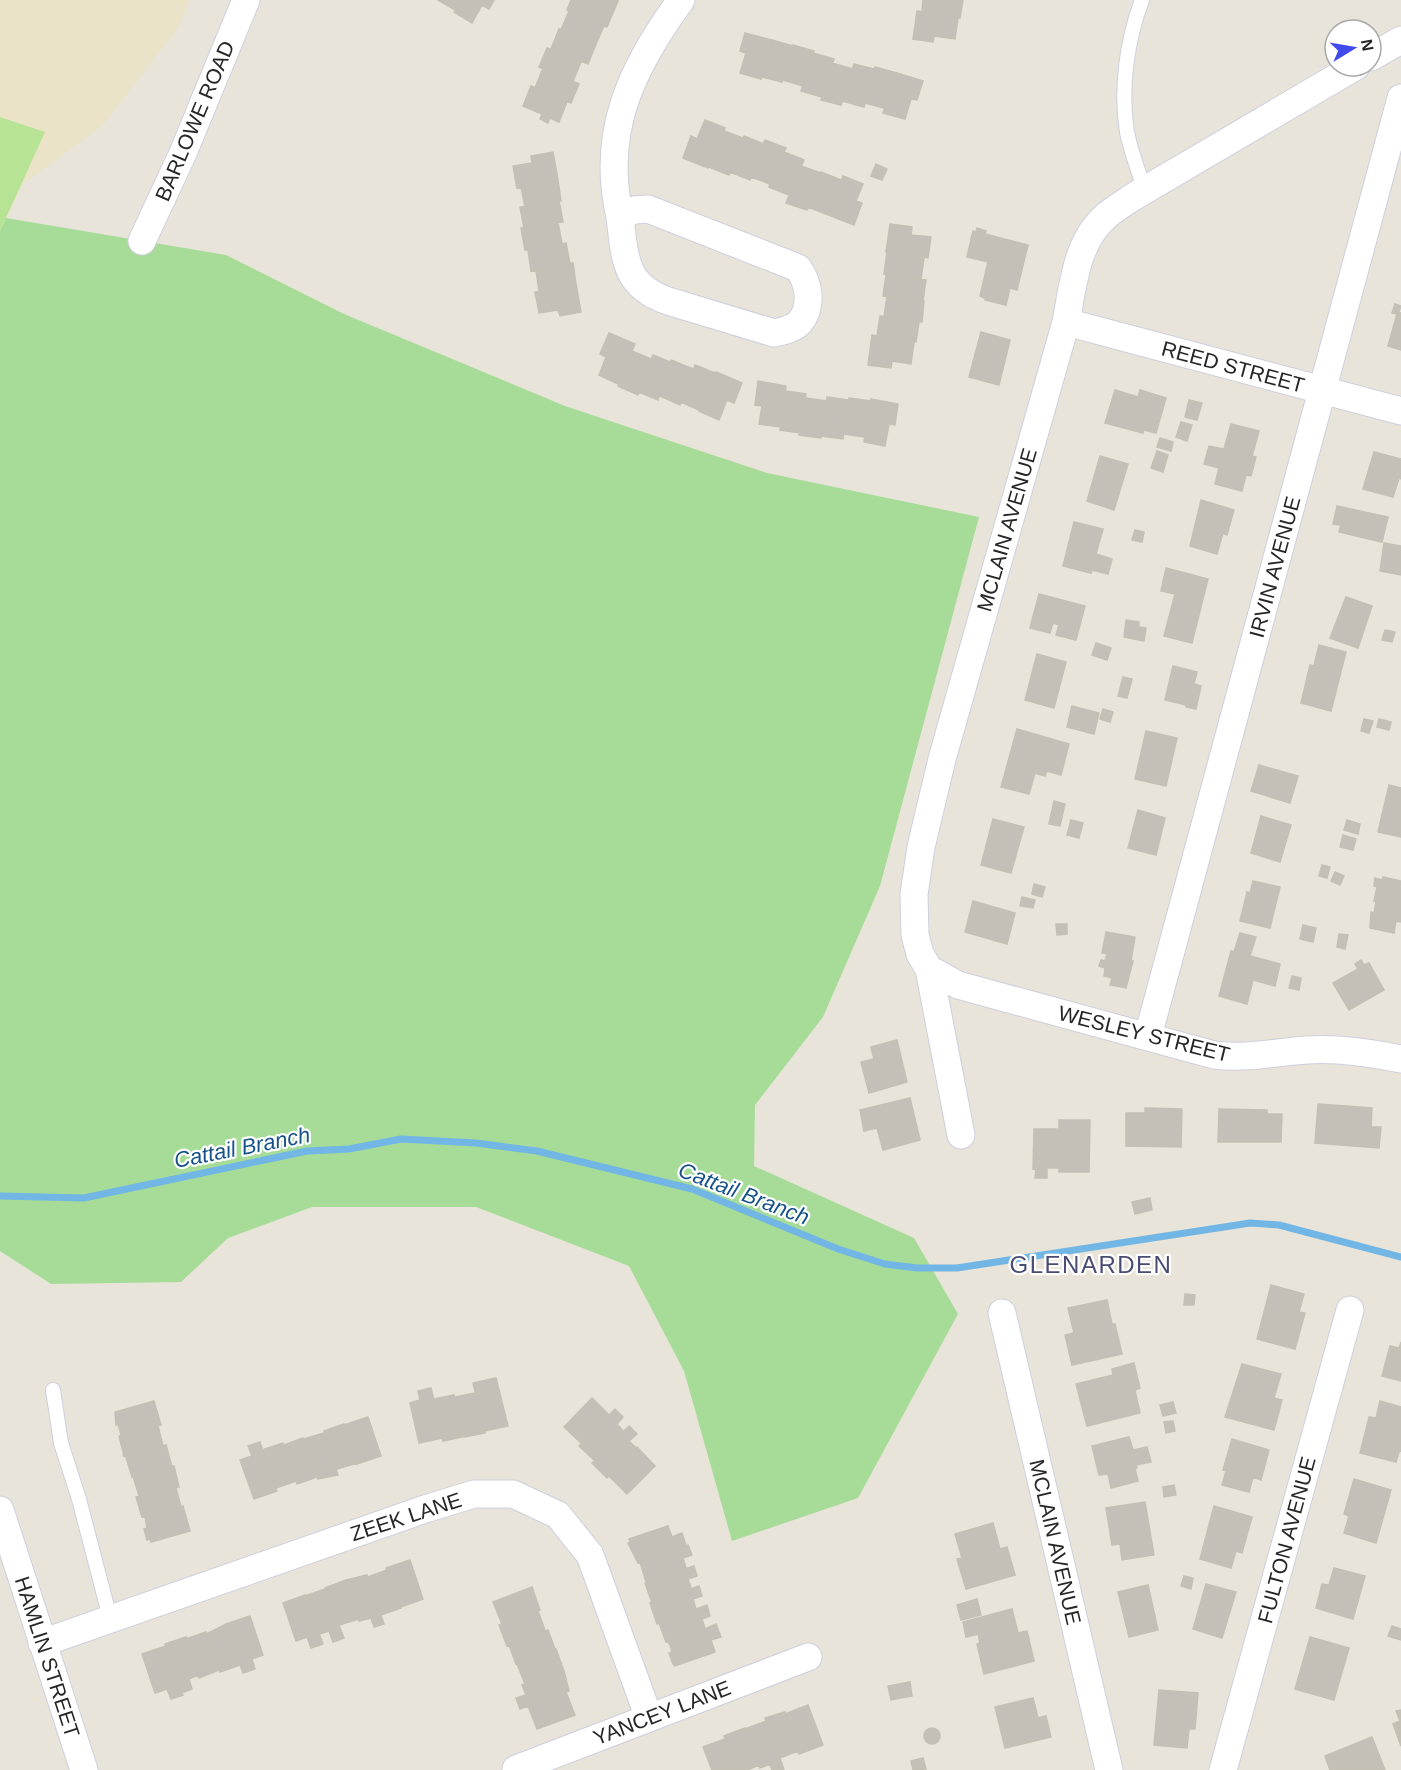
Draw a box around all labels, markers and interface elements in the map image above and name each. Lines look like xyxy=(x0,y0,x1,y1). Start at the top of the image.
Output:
north arrow xyxy=(1323,18,1383,78)
street label: BARLOWE ROAD xyxy=(150,37,239,204)
text: N xyxy=(1358,38,1377,53)
street label: REED STREET xyxy=(1159,336,1307,397)
street label: MCLAIN AVENUE xyxy=(972,446,1041,614)
street label: IRVIN AVENUE xyxy=(1245,494,1304,640)
street label: WESLEY STREET xyxy=(1056,1001,1232,1066)
water label: Cattail Branch xyxy=(172,1122,312,1173)
water label: Cattail Branch xyxy=(675,1157,813,1230)
district label: GLENARDEN xyxy=(1010,1251,1172,1278)
street label: FULTON AVENUE xyxy=(1253,1454,1320,1626)
street label: MCLAIN AVENUE xyxy=(1025,1457,1086,1627)
street label: ZEEK LANE xyxy=(347,1488,464,1545)
street label: HAMLIN STREET xyxy=(11,1573,84,1740)
street label: YANCEY LANE xyxy=(590,1676,734,1749)

